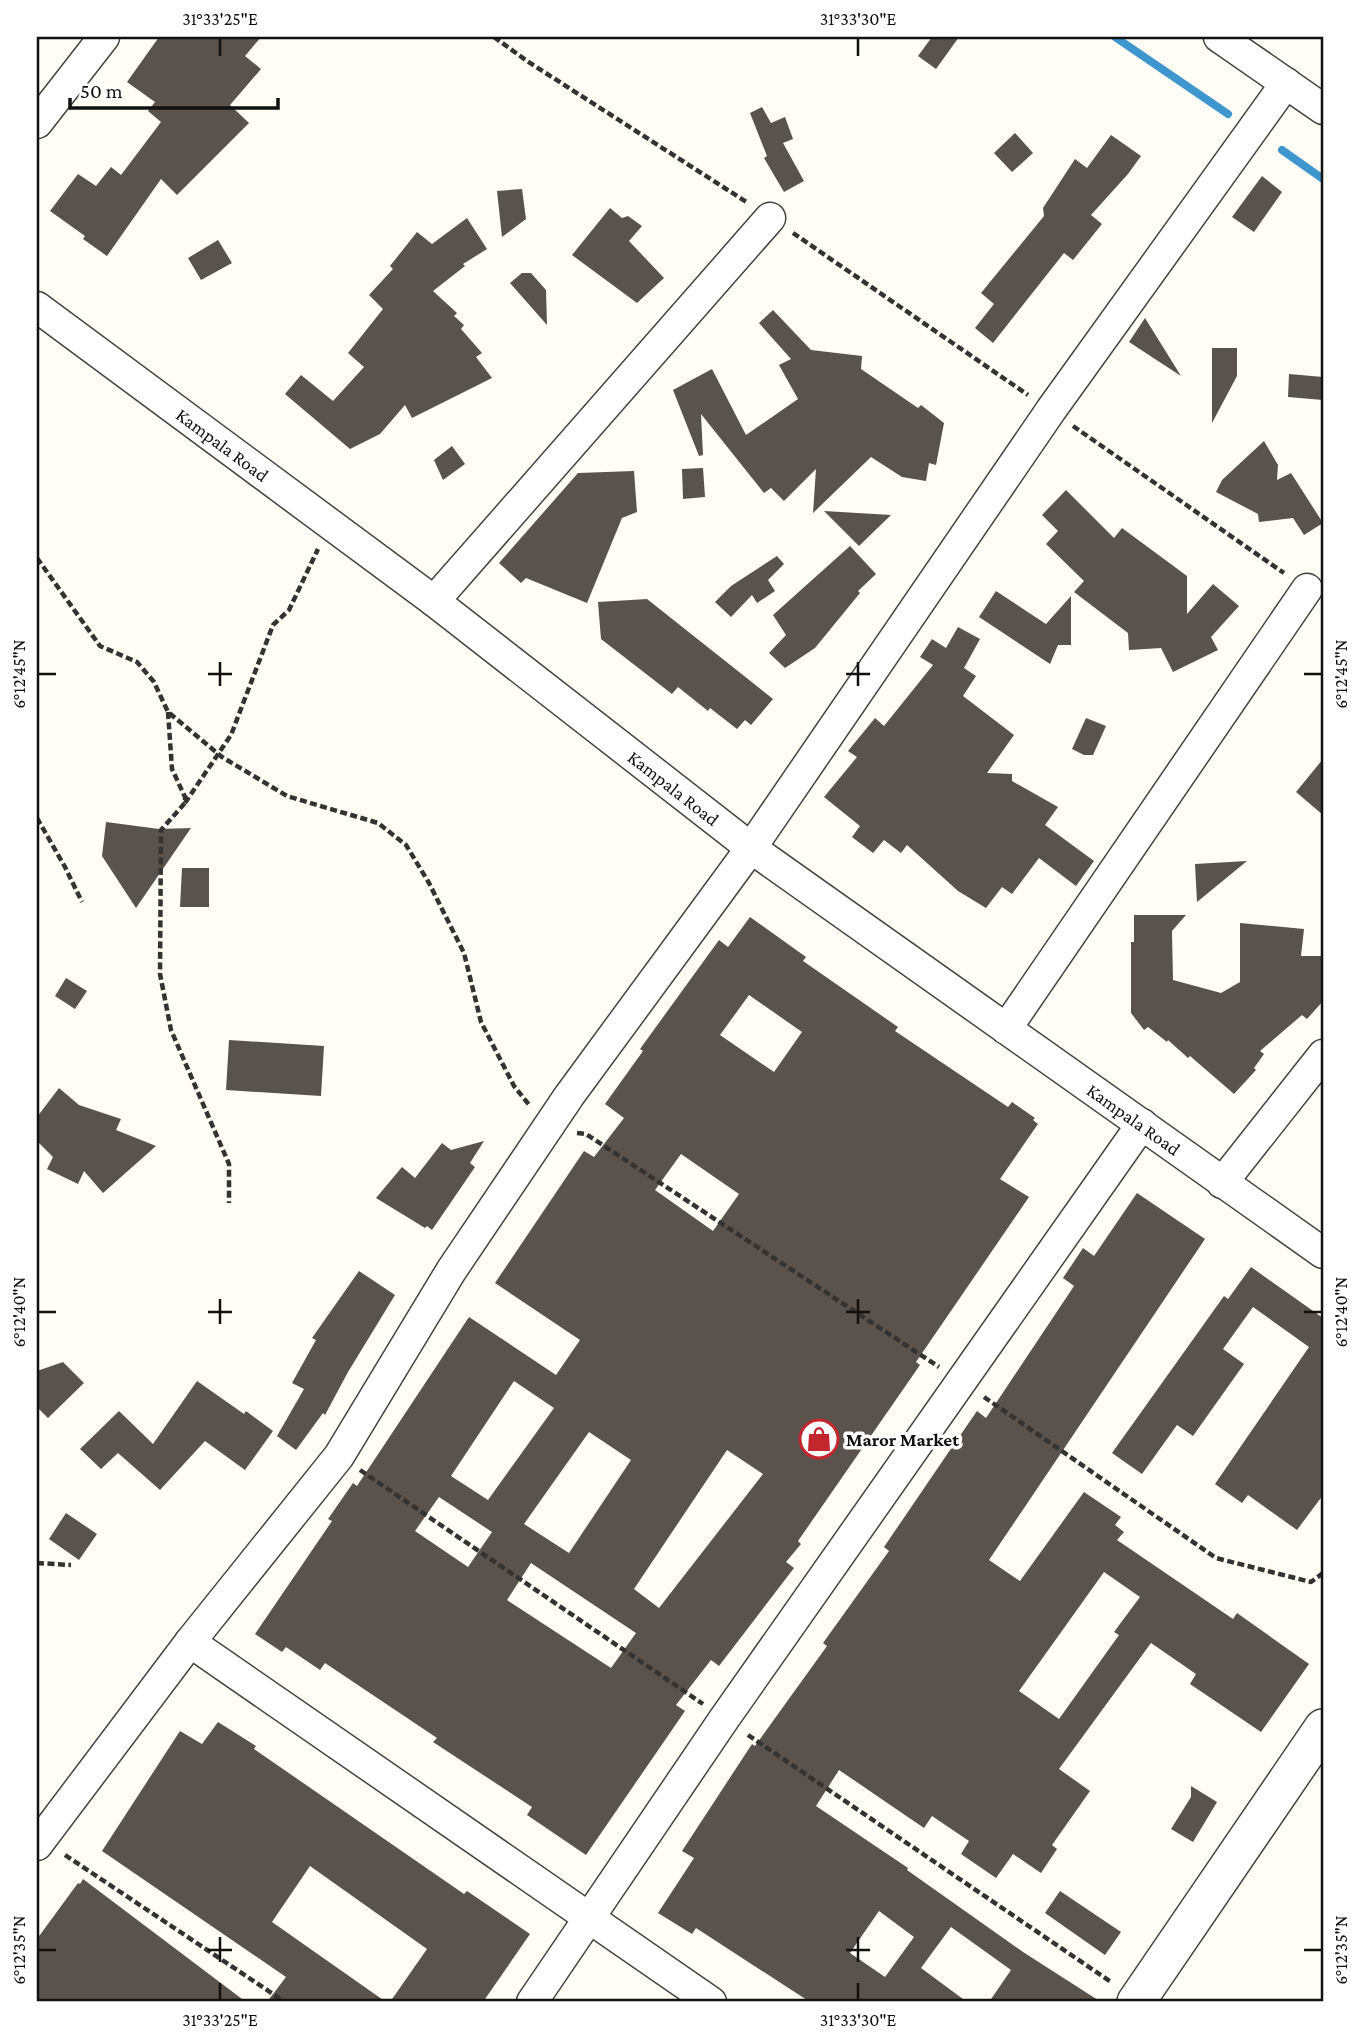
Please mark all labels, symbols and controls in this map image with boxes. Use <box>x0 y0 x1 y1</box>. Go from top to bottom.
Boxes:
text: 31°33'25"E <box>182 9 258 29</box>
text: 31°33'30"E <box>820 9 897 29</box>
scale bar <box>70 66 278 110</box>
text: 50 m <box>80 79 123 103</box>
street label: Kampala Road <box>172 404 273 486</box>
text: 6°12'45"N <box>9 639 29 709</box>
text: 6°12'45"N <box>1331 639 1351 709</box>
street label: Kampala Road <box>624 746 723 830</box>
street label: Kampala Road <box>1083 1079 1184 1160</box>
text: 6°12'40"N <box>9 1276 29 1347</box>
text: 6°12'40"N <box>1331 1276 1351 1347</box>
shop icon: Maror Market <box>798 1418 840 1460</box>
place label: Maror Market <box>846 1429 959 1450</box>
text: 6°12'35"N <box>9 1915 29 1985</box>
text: 6°12'35"N <box>1331 1915 1351 1985</box>
text: 31°33'25"E <box>182 2010 258 2030</box>
text: 31°33'30"E <box>820 2010 897 2030</box>

